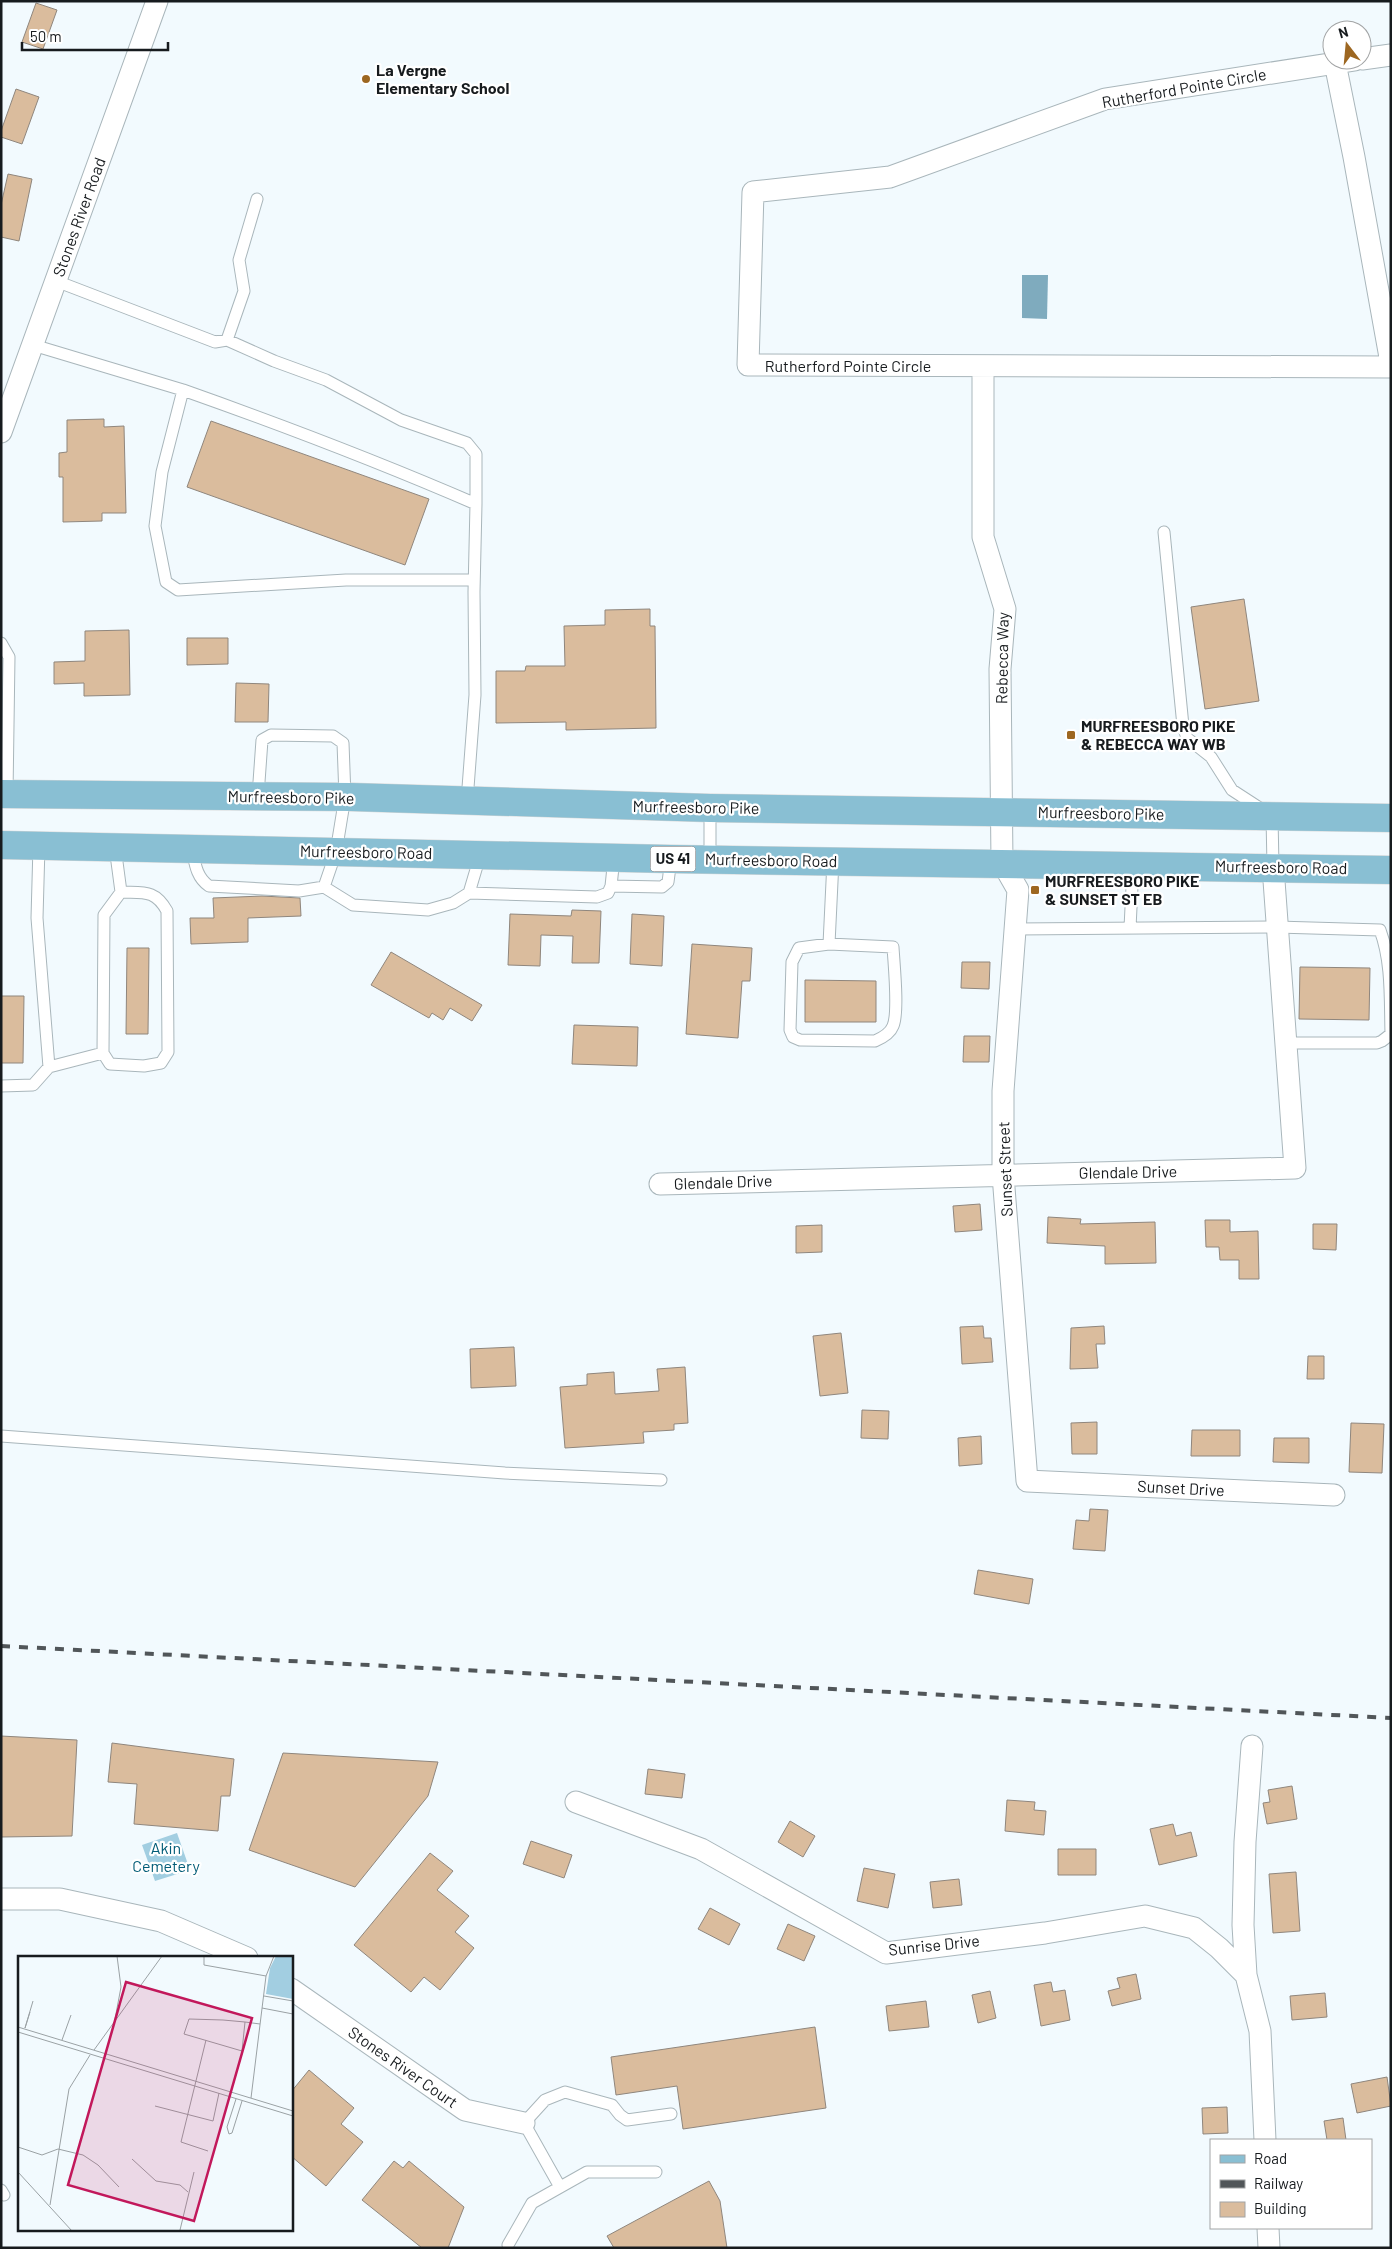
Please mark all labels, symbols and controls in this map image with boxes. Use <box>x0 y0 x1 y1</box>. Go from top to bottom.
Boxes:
scale bar <box>22 20 169 52</box>
north arrow <box>1322 20 1372 70</box>
text: N <box>1336 23 1350 41</box>
text: 50 m <box>30 27 62 45</box>
place label: La Vergne Elementary School <box>376 60 510 97</box>
street label: Rutherford Pointe Circle <box>1100 64 1268 111</box>
marker: La Vergne Elementary School <box>360 73 372 85</box>
street label: Stones River Road <box>48 155 109 279</box>
street label: Rutherford Pointe Circle <box>765 356 931 375</box>
street label: Rebecca Way <box>991 611 1012 704</box>
place label: MURFREESBORO PIKE & REBECCA WAY WB <box>1081 716 1235 753</box>
marker: MURFREESBORO PIKE & REBECCA WAY WB <box>1065 729 1077 741</box>
street label: Murfreesboro Pike <box>227 786 355 807</box>
street label: Murfreesboro Pike <box>632 796 760 817</box>
street label: Murfreesboro Pike <box>1037 802 1165 823</box>
street label: Murfreesboro Road <box>300 841 432 862</box>
road number: US 41 <box>650 846 696 872</box>
street label: Murfreesboro Road <box>705 849 837 870</box>
street label: Murfreesboro Road <box>1215 856 1347 877</box>
place label: MURFREESBORO PIKE & SUNSET ST EB <box>1045 871 1199 908</box>
marker: MURFREESBORO PIKE & SUNSET ST EB <box>1029 884 1041 896</box>
street label: Sunset Street <box>993 1121 1016 1217</box>
street label: Glendale Drive <box>1079 1161 1177 1182</box>
street label: Glendale Drive <box>673 1170 773 1193</box>
street label: Sunset Drive <box>1137 1476 1225 1499</box>
park label: Akin Cemetery <box>132 1838 200 1875</box>
street label: Sunrise Drive <box>887 1930 980 1959</box>
inset map <box>18 1956 292 2232</box>
street label: Stones River Court <box>345 2022 462 2111</box>
legend <box>1210 2139 1372 2229</box>
text: Road <box>1254 2149 1287 2167</box>
text: Railway <box>1254 2174 1303 2192</box>
text: Building <box>1254 2199 1307 2217</box>

